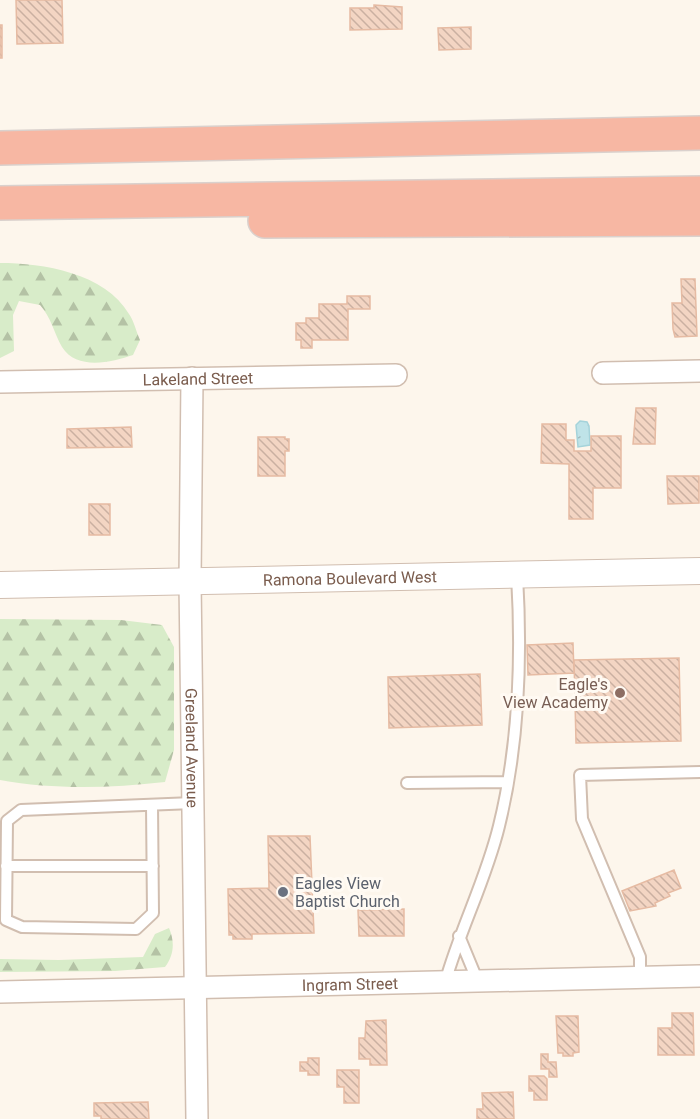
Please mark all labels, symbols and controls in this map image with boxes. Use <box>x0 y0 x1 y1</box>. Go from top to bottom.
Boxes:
street label: Lakeland Street <box>143 368 253 389</box>
street label: Ramona Boulevard West <box>263 567 437 589</box>
place label: Eagle's View Academy <box>503 675 608 712</box>
marker: Eagle's View Academy <box>613 686 627 700</box>
street label: Greeland Avenue <box>182 688 202 808</box>
place label: Eagles View Baptist Church <box>295 874 400 911</box>
marker: Eagles View Baptist Church <box>276 885 290 899</box>
street label: Ingram Street <box>302 973 398 995</box>

